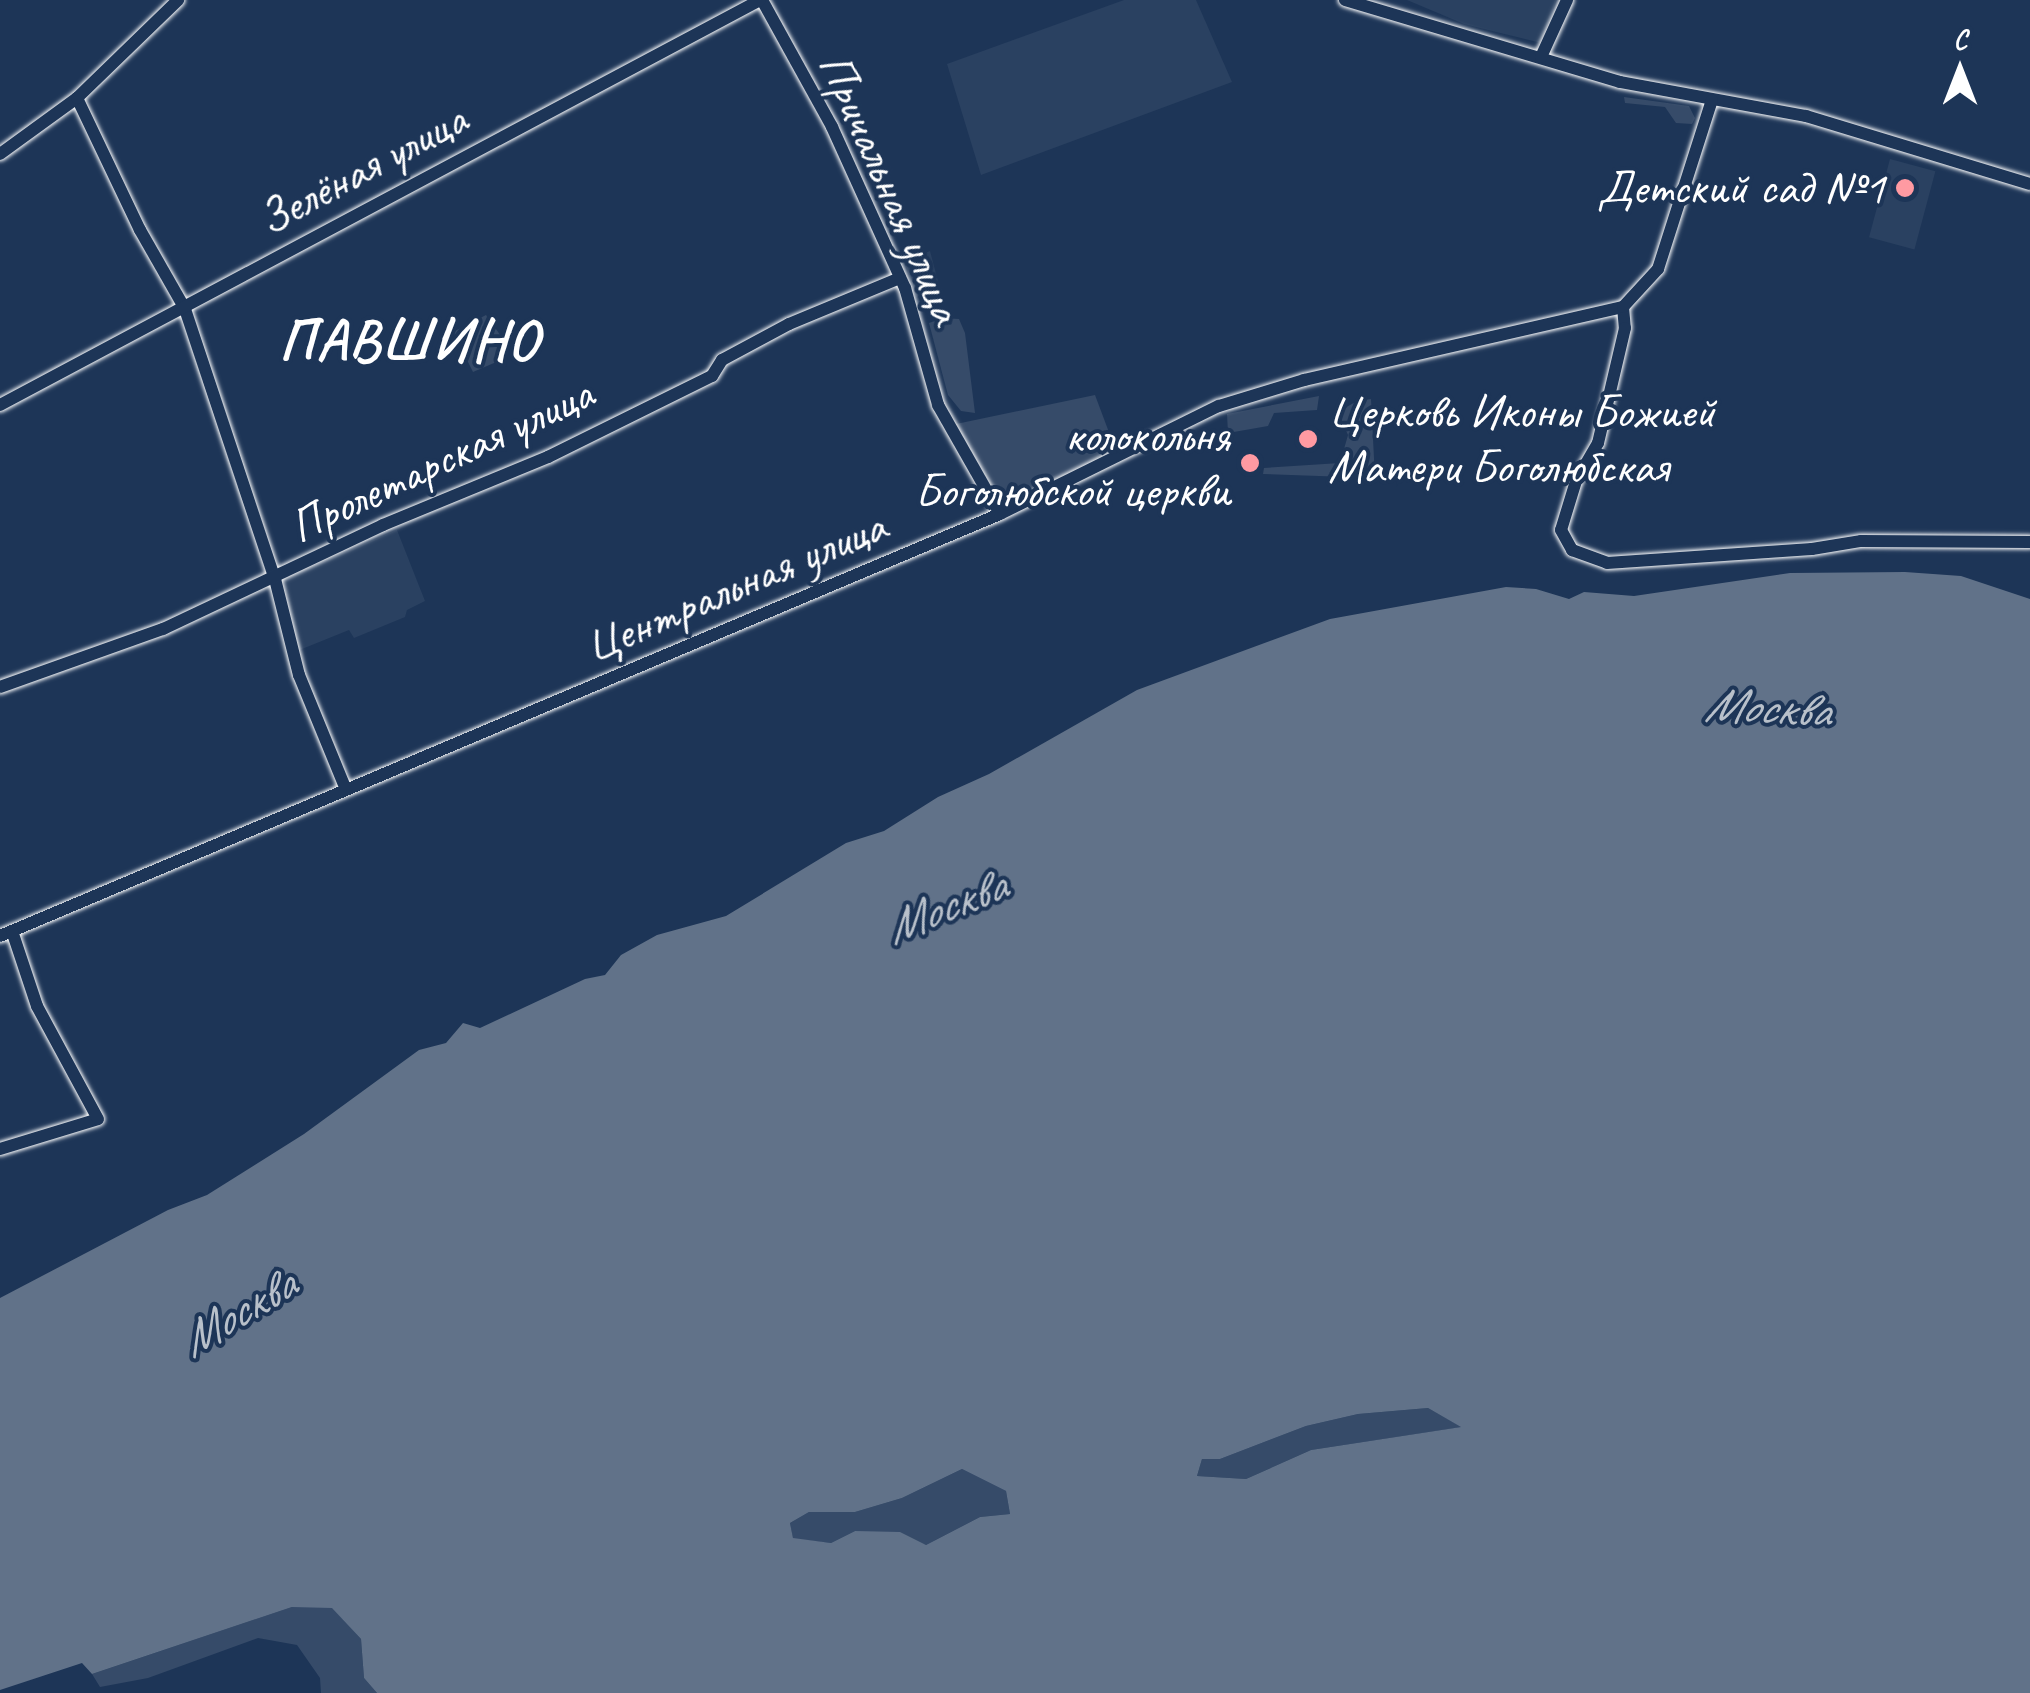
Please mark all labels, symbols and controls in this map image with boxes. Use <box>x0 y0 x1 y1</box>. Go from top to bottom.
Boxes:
north arrow <box>1910 20 2010 120</box>
text: С <box>1953 22 1967 57</box>
street label: Причальная улица <box>805 43 977 333</box>
street label: Зелёная улица <box>245 89 479 249</box>
place label: Детский сад №1 <box>1597 159 1885 217</box>
marker: Детский сад №1 <box>1894 177 1916 199</box>
district label: ПАВШИНО <box>274 305 544 375</box>
street label: Пролетарская улица <box>278 364 604 556</box>
place label: Церковь Иконы Божией Матери Боголюбская <box>1328 382 1714 495</box>
place label: колокольня Боголюбской церкви <box>915 406 1230 519</box>
marker: Церковь Иконы Божией Матери Боголюбская <box>1297 428 1319 450</box>
marker: колокольня Боголюбской церкви <box>1239 452 1261 474</box>
street label: Центральная улица <box>575 496 895 676</box>
water label: Москва <box>1703 674 1831 740</box>
water label: Москва <box>876 855 1014 957</box>
water label: Москва <box>168 1254 306 1370</box>

